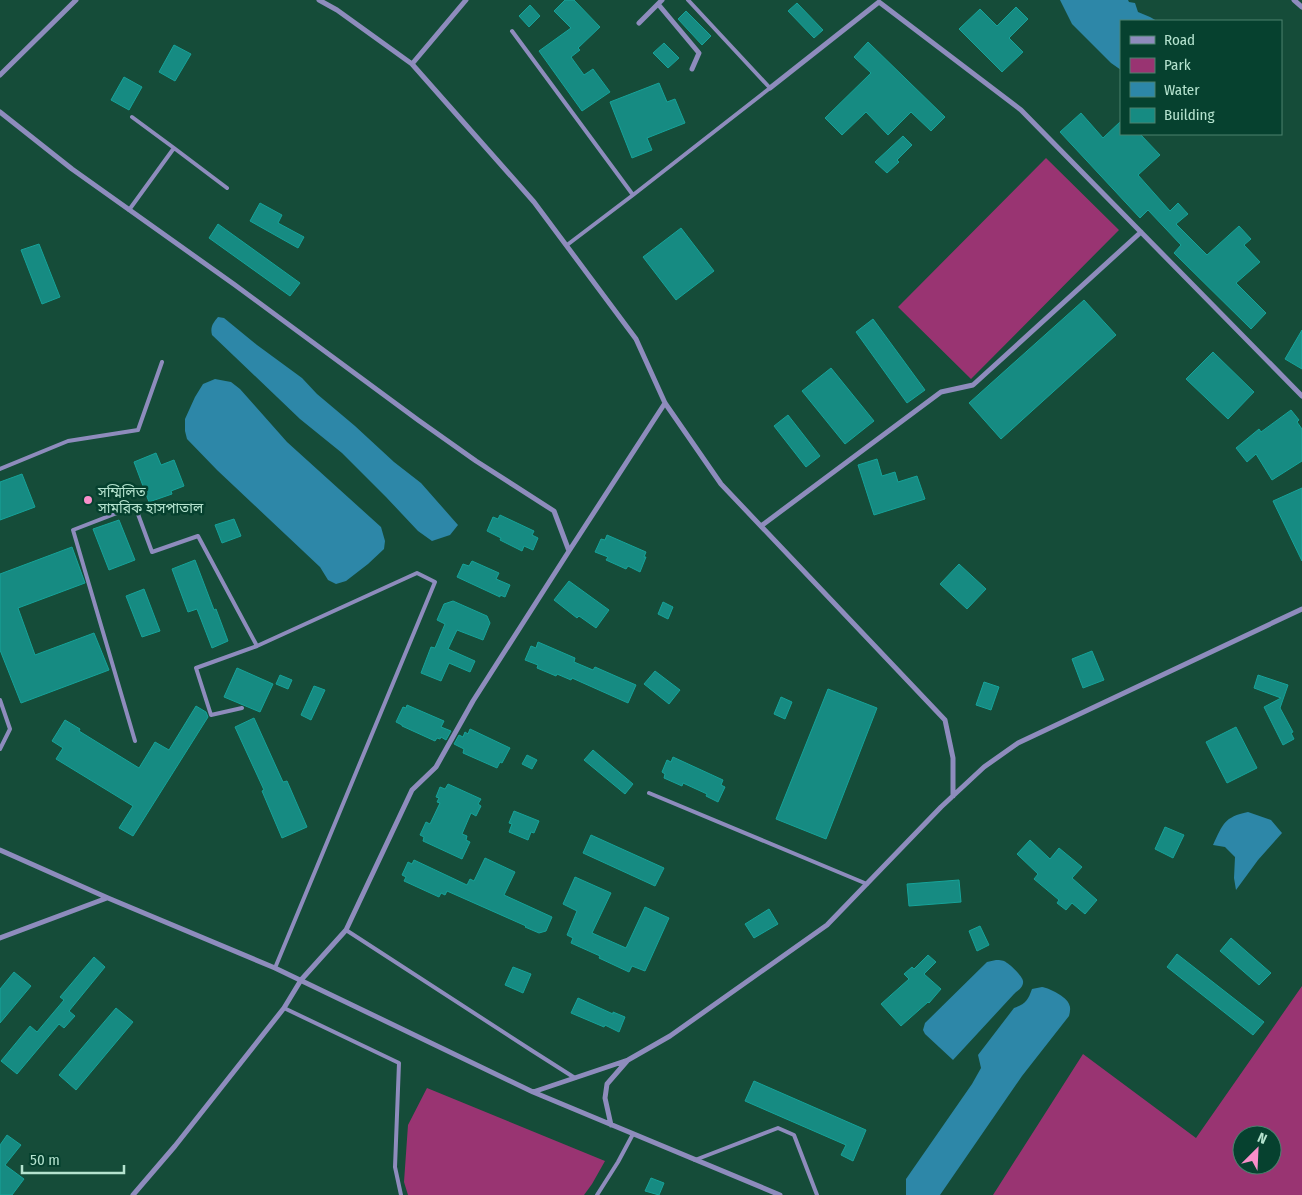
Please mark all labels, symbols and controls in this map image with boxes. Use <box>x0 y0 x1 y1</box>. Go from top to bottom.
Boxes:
legend <box>1120 20 1282 135</box>
text: Road <box>1164 31 1195 49</box>
text: Park <box>1164 56 1191 74</box>
text: Water <box>1164 81 1200 99</box>
text: Building <box>1164 106 1215 124</box>
place label: সম্মিলিত সামরিক হাসপাতাল <box>97 484 204 517</box>
marker: সম্মিলিত সামরিক হাসপাতাল <box>82 494 94 506</box>
north arrow <box>1232 1125 1282 1175</box>
text: N <box>1255 1129 1269 1148</box>
scale bar <box>22 1142 125 1174</box>
text: 50 m <box>30 1151 60 1169</box>

